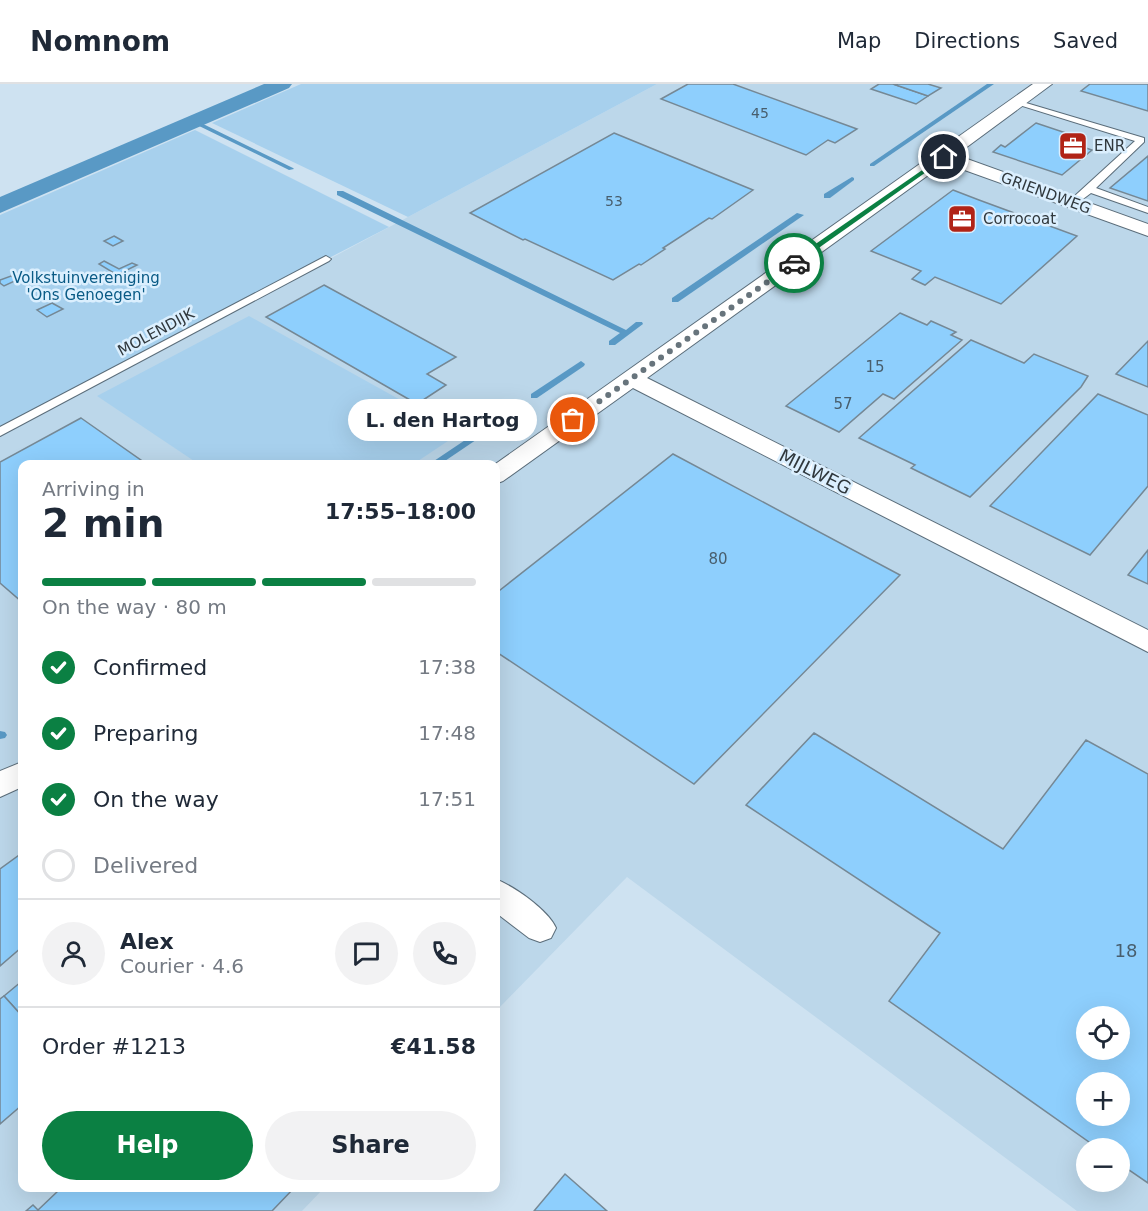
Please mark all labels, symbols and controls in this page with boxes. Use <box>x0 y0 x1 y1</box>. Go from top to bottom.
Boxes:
text: Nomnom <box>30 25 170 58</box>
text: Map <box>837 29 881 53</box>
text: Directions <box>914 29 1020 53</box>
text: Saved <box>1053 29 1118 53</box>
house number: 45 <box>751 105 769 121</box>
office icon: ENR <box>1057 130 1089 162</box>
pin <box>918 131 969 182</box>
place label: ENR <box>1094 137 1125 155</box>
icon: home <box>927 140 960 173</box>
street label: GRIENDWEG <box>998 168 1094 218</box>
house number: 53 <box>605 193 623 209</box>
office icon: Corrocoat <box>946 203 978 235</box>
place label: Corrocoat <box>983 210 1056 228</box>
courier <box>764 233 824 293</box>
icon: car <box>778 247 811 280</box>
park label: Volkstuinvereniging 'Ons Genoegen' <box>12 269 160 304</box>
street label: MOLENDIJK <box>115 304 198 360</box>
house number: 15 <box>865 358 885 376</box>
pin <box>547 394 598 445</box>
house number: 57 <box>833 395 853 413</box>
callout: L. den Hartog <box>348 399 537 441</box>
icon: bag <box>556 403 589 436</box>
text: L. den Hartog <box>365 408 520 432</box>
street label: MIJLWEG <box>776 445 855 499</box>
text: Arriving in <box>42 477 145 501</box>
text: 17:55–18:00 <box>325 499 476 524</box>
text: 2 min <box>42 501 164 546</box>
house number: 80 <box>708 550 728 568</box>
text: On the way · 80 m <box>42 595 227 619</box>
icon: check <box>42 651 75 684</box>
text: Confirmed <box>93 655 207 680</box>
text: 17:38 <box>418 655 476 679</box>
icon: check <box>42 717 75 750</box>
text: Preparing <box>93 721 199 746</box>
text: 17:48 <box>418 721 476 745</box>
icon: check <box>42 783 75 816</box>
text: On the way <box>93 787 219 812</box>
text: 17:51 <box>418 787 476 811</box>
text: Delivered <box>93 853 198 878</box>
button: person <box>42 922 105 985</box>
button: chat <box>335 922 398 985</box>
button: phone <box>413 922 476 985</box>
text: Alex <box>120 929 174 954</box>
house number: 18 <box>1115 940 1137 961</box>
text: Courier · 4.6 <box>120 954 244 978</box>
map controls <box>1076 1006 1130 1192</box>
button: locate <box>1076 1006 1130 1060</box>
text: Order #1213 <box>42 1034 186 1059</box>
text: €41.58 <box>391 1034 476 1059</box>
button: + <box>1076 1072 1130 1126</box>
button: Help <box>42 1111 253 1180</box>
button: Share <box>265 1111 476 1180</box>
button: − <box>1076 1138 1130 1192</box>

